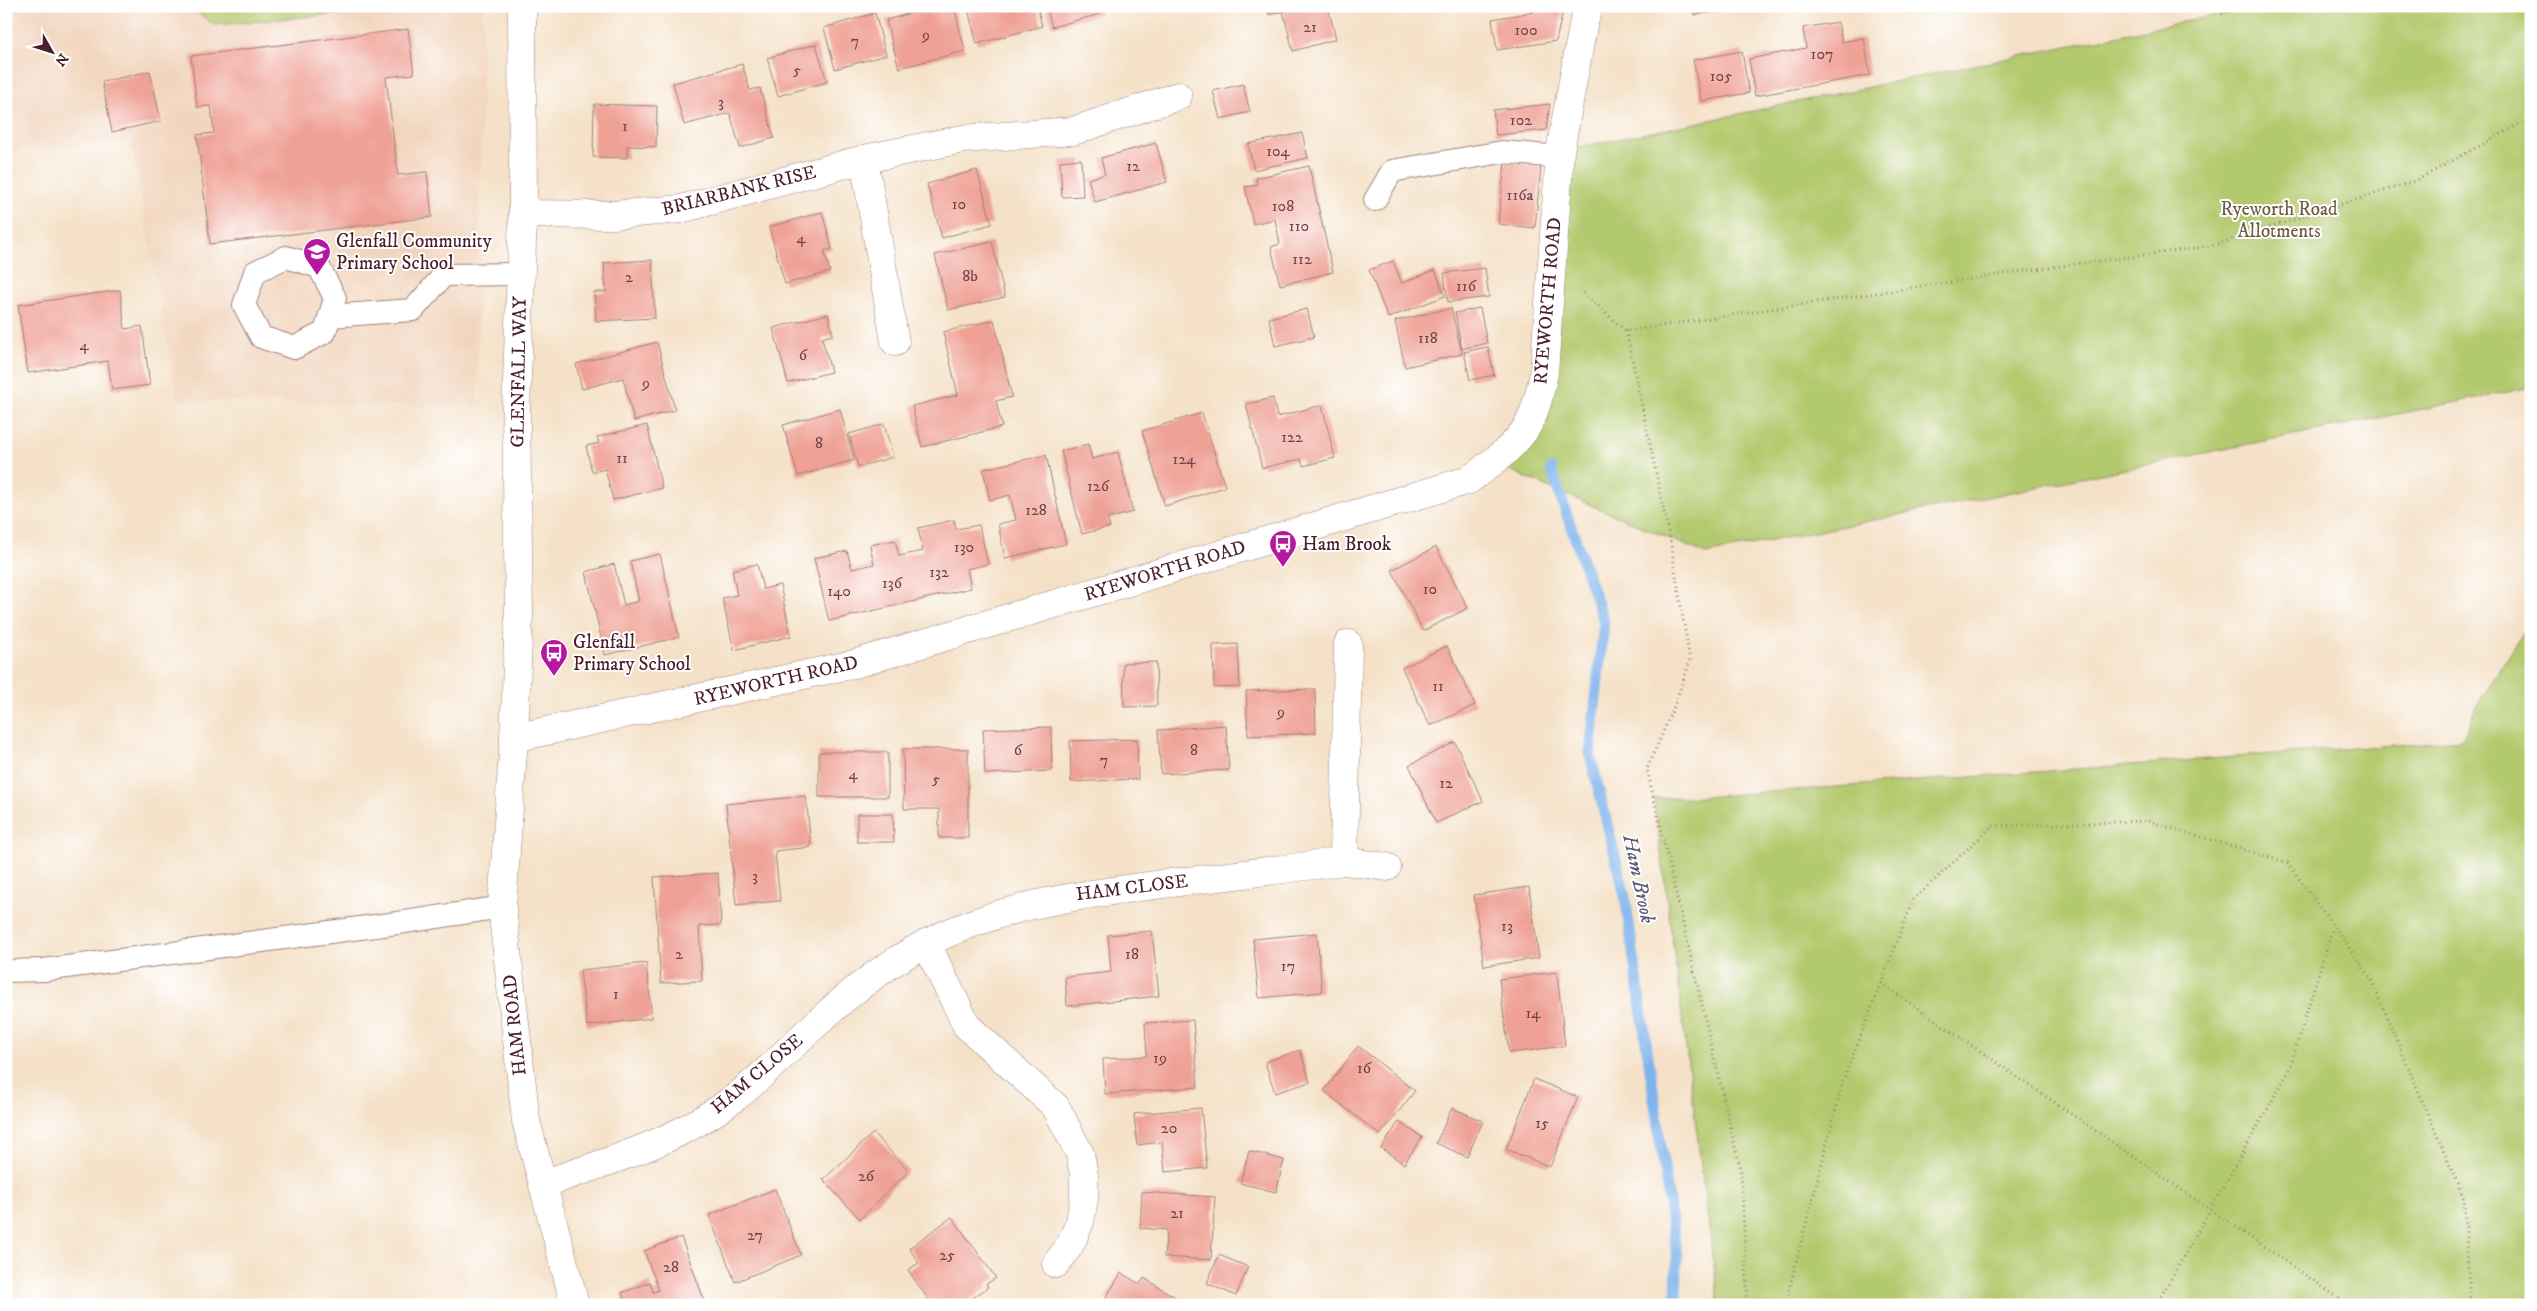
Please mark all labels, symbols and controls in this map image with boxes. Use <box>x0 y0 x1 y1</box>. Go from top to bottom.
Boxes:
house number: 21 <box>1303 17 1317 37</box>
house number: 100 <box>1514 20 1538 40</box>
house number: 9 <box>921 25 930 45</box>
north arrow <box>28 28 78 78</box>
house number: 7 <box>851 31 859 51</box>
house number: 107 <box>1811 44 1833 64</box>
text: N <box>50 49 72 70</box>
house number: 5 <box>793 60 801 80</box>
house number: 105 <box>1710 66 1732 86</box>
house number: 3 <box>718 92 724 112</box>
house number: 102 <box>1510 110 1532 130</box>
house number: 1 <box>622 116 628 136</box>
house number: 104 <box>1266 141 1291 161</box>
house number: 12 <box>1126 156 1140 176</box>
street label: BRIARBANK RISE <box>659 161 819 221</box>
house number: 116a <box>1507 185 1534 205</box>
house number: 10 <box>952 194 966 214</box>
house number: 108 <box>1272 196 1294 216</box>
park label: Ryeworth Road Allotments <box>2220 198 2338 243</box>
house number: 110 <box>1289 216 1309 236</box>
street label: RYEWORTH ROAD <box>1529 216 1567 386</box>
house number: 4 <box>796 228 806 248</box>
place label: Glenfall Community Primary School <box>336 230 493 275</box>
school or university icon: Glenfall Community Primary School <box>302 237 332 276</box>
house number: 112 <box>1292 249 1312 269</box>
house number: 8b <box>962 266 978 286</box>
house number: 2 <box>625 267 633 287</box>
house number: 116 <box>1456 276 1477 296</box>
street label: GLENFALL WAY <box>506 295 532 448</box>
house number: 118 <box>1418 328 1438 348</box>
house number: 4 <box>79 335 89 355</box>
house number: 6 <box>799 345 808 365</box>
house number: 9 <box>641 373 650 393</box>
house number: 122 <box>1281 427 1303 447</box>
house number: 8 <box>815 433 823 453</box>
house number: 11 <box>616 448 628 468</box>
house number: 124 <box>1173 449 1196 469</box>
house number: 126 <box>1087 476 1110 496</box>
house number: 128 <box>1025 500 1047 520</box>
bus stop icon: Ham Brook <box>1268 529 1298 568</box>
place label: Ham Brook <box>1302 533 1392 556</box>
street label: RYEWORTH ROAD <box>1081 535 1249 607</box>
house number: 130 <box>954 537 974 557</box>
house number: 132 <box>929 562 949 582</box>
house number: 136 <box>882 573 903 593</box>
house number: 10 <box>1423 579 1437 599</box>
house number: 140 <box>827 581 851 601</box>
place label: Glenfall Primary School <box>573 631 691 676</box>
bus stop icon: Glenfall Primary School <box>539 638 569 677</box>
street label: RYEWORTH ROAD <box>692 651 860 711</box>
house number: 11 <box>1432 676 1444 696</box>
house number: 9 <box>1276 702 1285 722</box>
house number: 6 <box>1014 740 1023 760</box>
house number: 8 <box>1190 740 1198 760</box>
house number: 7 <box>1100 750 1108 770</box>
house number: 4 <box>848 764 858 784</box>
house number: 5 <box>932 769 940 789</box>
house number: 12 <box>1439 773 1453 793</box>
water label: Ham Brook <box>1616 832 1660 926</box>
house number: 3 <box>752 866 758 886</box>
street label: HAM CLOSE <box>1075 870 1189 906</box>
house number: 13 <box>1501 916 1513 936</box>
house number: 2 <box>675 944 683 964</box>
house number: 18 <box>1125 944 1139 964</box>
house number: 17 <box>1281 956 1295 976</box>
street label: HAM ROAD <box>498 973 532 1077</box>
house number: 1 <box>613 984 619 1004</box>
house number: 14 <box>1525 1003 1541 1023</box>
street label: HAM CLOSE <box>706 1029 808 1119</box>
house number: 19 <box>1153 1048 1167 1068</box>
house number: 16 <box>1357 1058 1372 1078</box>
house number: 15 <box>1535 1113 1549 1133</box>
house number: 20 <box>1161 1118 1177 1138</box>
house number: 26 <box>858 1166 875 1186</box>
house number: 21 <box>1170 1203 1184 1223</box>
house number: 27 <box>747 1225 763 1245</box>
house number: 25 <box>939 1245 955 1265</box>
house number: 28 <box>663 1257 679 1277</box>

